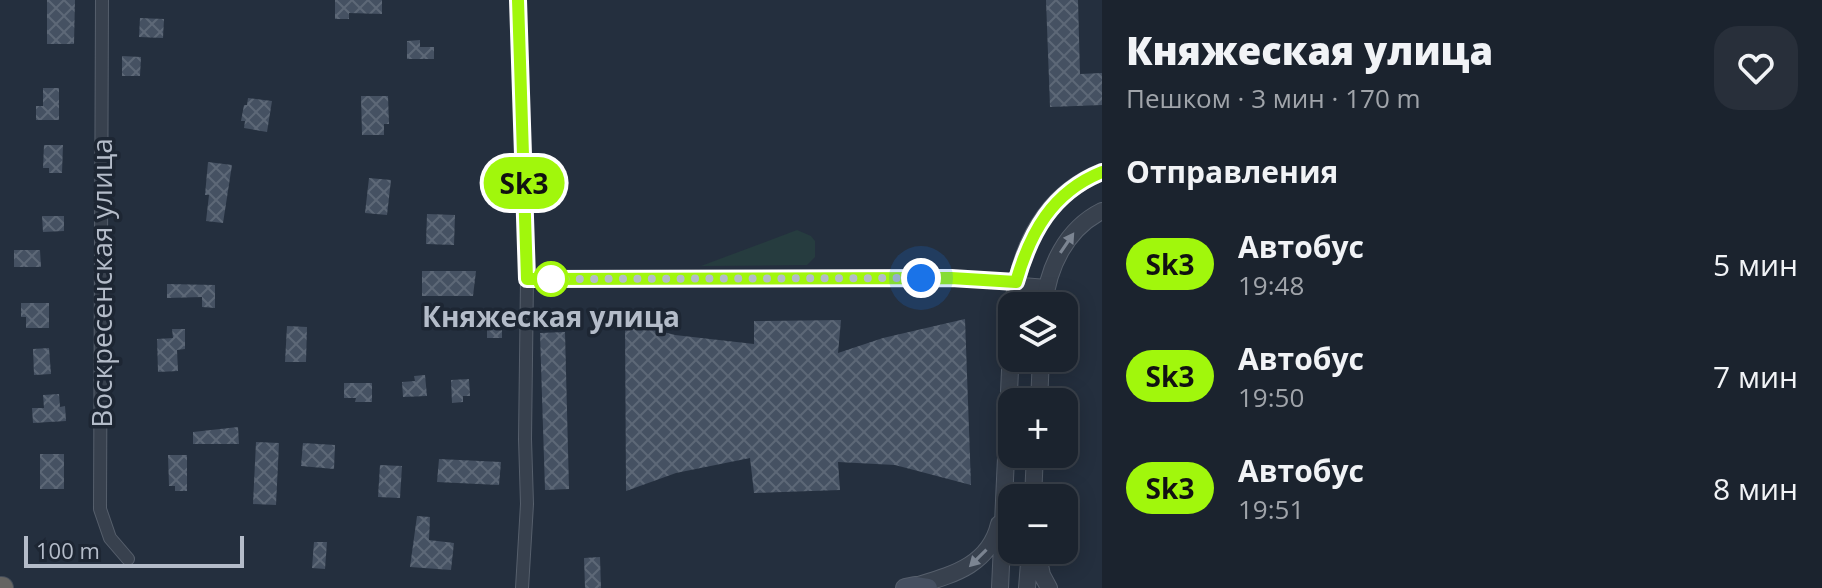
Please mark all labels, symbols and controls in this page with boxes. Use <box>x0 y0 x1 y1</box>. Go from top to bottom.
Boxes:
text: Княжеская улица <box>1126 24 1493 76</box>
button: heart <box>1714 26 1798 110</box>
text: Пешком · 3 мин · 170 m <box>1126 80 1421 116</box>
street label: Воскресенская улица <box>82 138 120 428</box>
text: Отправления <box>1126 151 1338 192</box>
line badge: Sk3 <box>478 157 570 209</box>
text: Sk3 <box>500 164 548 202</box>
text: Автобус <box>1238 226 1364 267</box>
one-way arrow <box>1059 232 1074 253</box>
text: 5 мин <box>1713 244 1798 285</box>
text: Sk3 <box>1146 245 1194 283</box>
your location <box>901 258 941 298</box>
marker: Княжеская улица <box>534 262 568 296</box>
text: 19:48 <box>1238 267 1304 303</box>
map controls <box>998 292 1078 564</box>
button: layers <box>998 292 1078 372</box>
place label: Княжеская улица <box>422 297 680 335</box>
text: Автобус <box>1238 338 1364 379</box>
text: 7 мин <box>1713 356 1798 397</box>
text: Sk3 <box>1146 357 1194 395</box>
text: 19:50 <box>1238 379 1304 415</box>
button: + <box>998 388 1078 468</box>
text: Автобус <box>1238 450 1364 491</box>
text: 8 мин <box>1713 468 1798 509</box>
text: Sk3 <box>1146 469 1194 507</box>
button: − <box>998 484 1078 564</box>
text: 19:51 <box>1238 491 1304 527</box>
scale bar <box>24 532 244 568</box>
text: 100 m <box>36 535 100 565</box>
one-way arrow <box>969 548 988 566</box>

